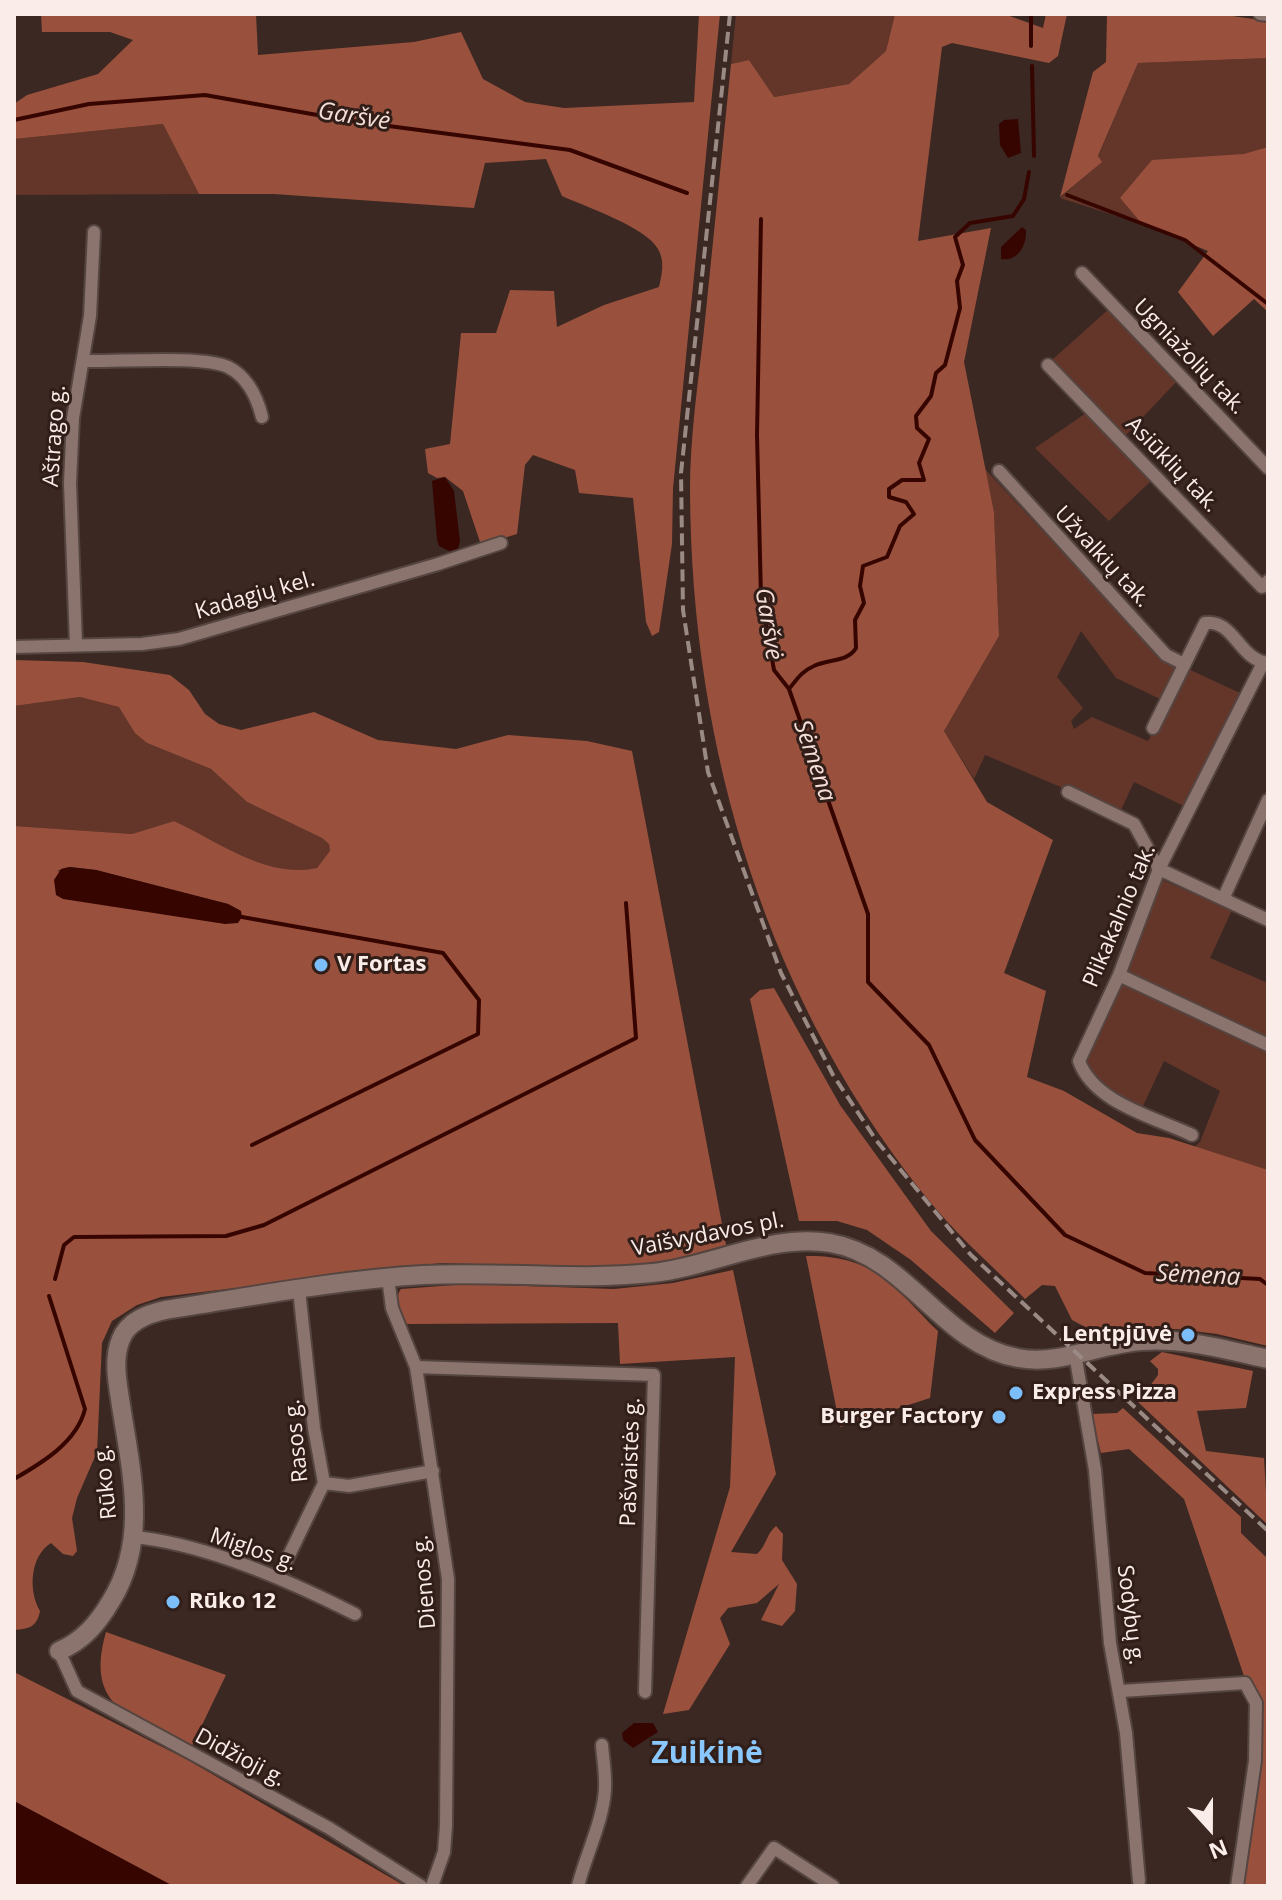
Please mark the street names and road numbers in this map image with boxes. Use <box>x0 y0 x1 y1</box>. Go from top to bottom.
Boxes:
street label: Ugniažolių tak. <box>1127 294 1251 420</box>
street label: Aštrago g. <box>38 384 72 488</box>
street label: Asiūklių tak. <box>1120 412 1224 518</box>
street label: Užvalkių tak. <box>1048 501 1156 613</box>
street label: Kadagių kel. <box>192 566 318 626</box>
street label: Plikakalnio tak. <box>1078 840 1162 992</box>
street label: Vaišvydavos pl. <box>630 1207 786 1263</box>
street label: Pašvaistės g. <box>616 1397 646 1527</box>
street label: Rasos g. <box>280 1398 314 1484</box>
street label: Rūko g. <box>89 1443 123 1521</box>
street label: Miglos g. <box>206 1523 300 1577</box>
street label: Dienos g. <box>408 1534 442 1630</box>
street label: Sodybų g. <box>1111 1564 1149 1666</box>
street label: Didžioji g. <box>190 1723 290 1793</box>

